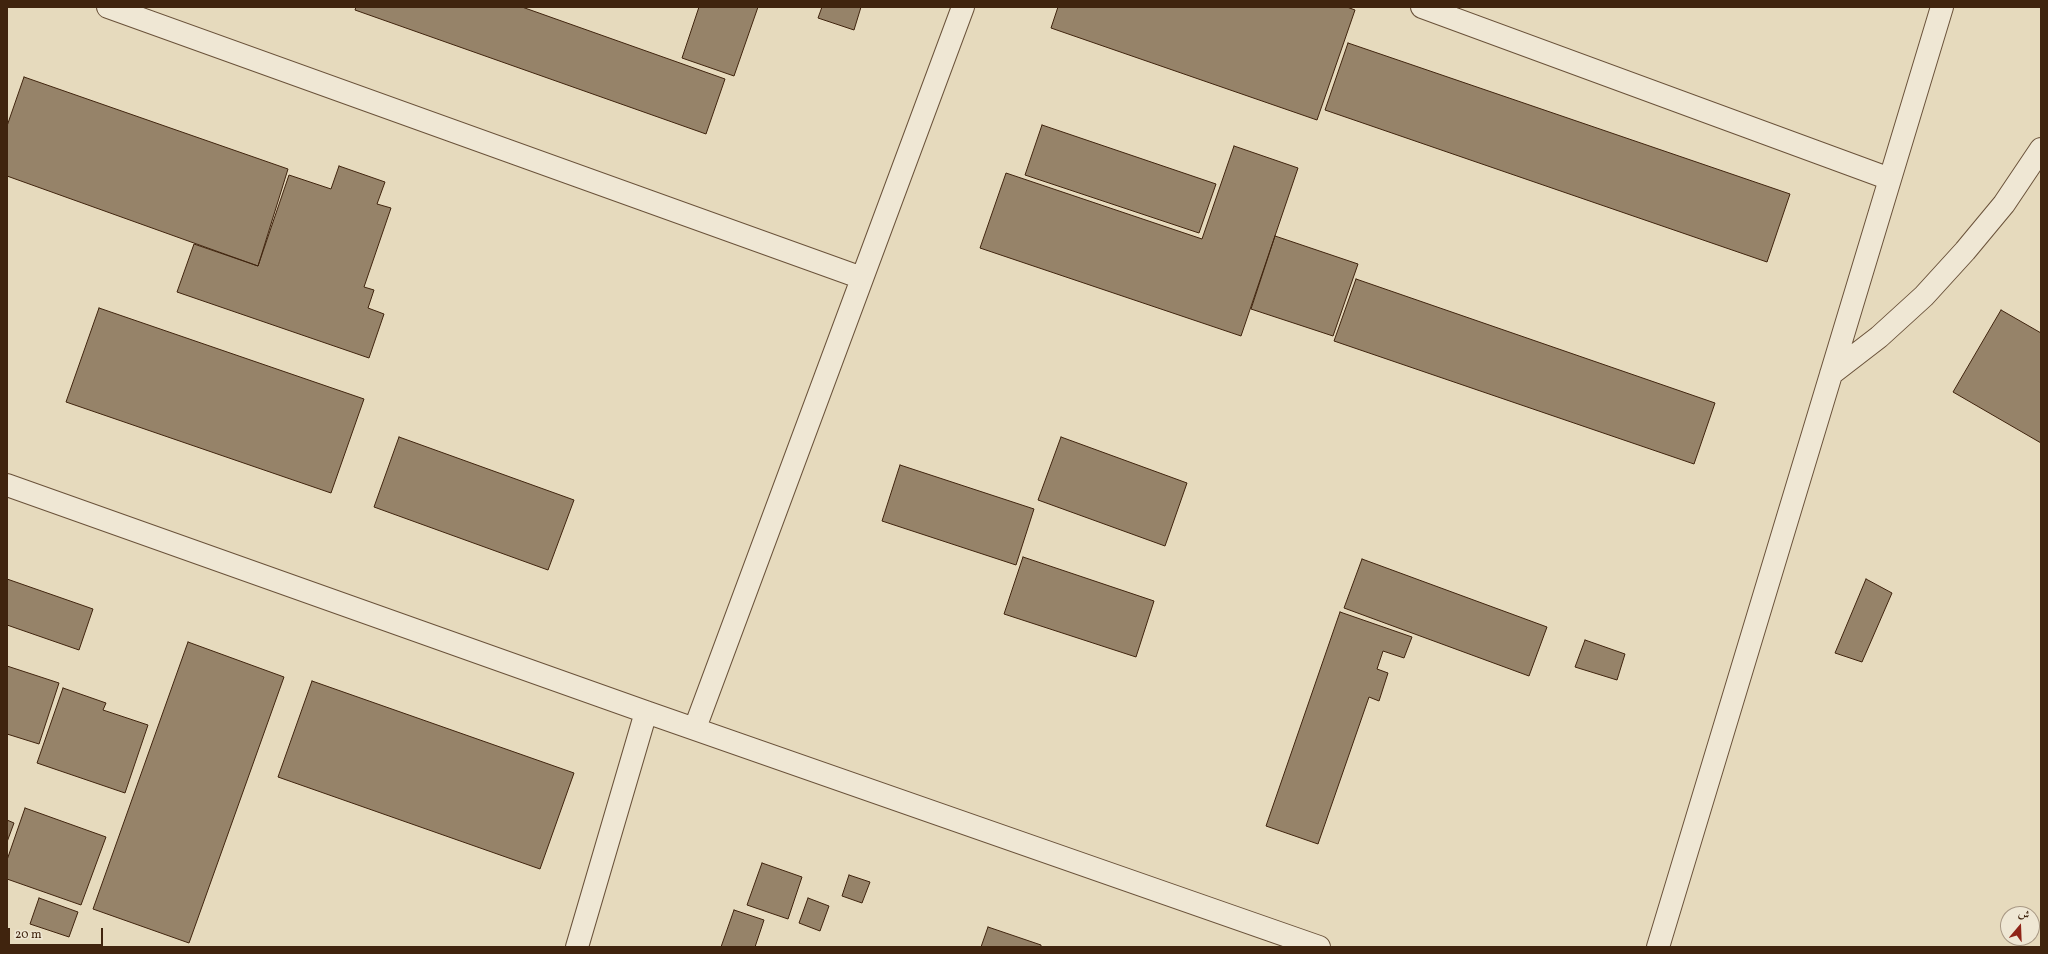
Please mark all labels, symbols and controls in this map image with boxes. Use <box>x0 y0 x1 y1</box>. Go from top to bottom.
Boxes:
north arrow <box>2000 906 2040 946</box>
text: ش <box>2016 906 2031 924</box>
scale bar <box>10 920 105 946</box>
text: 20 m <box>15 927 42 943</box>

